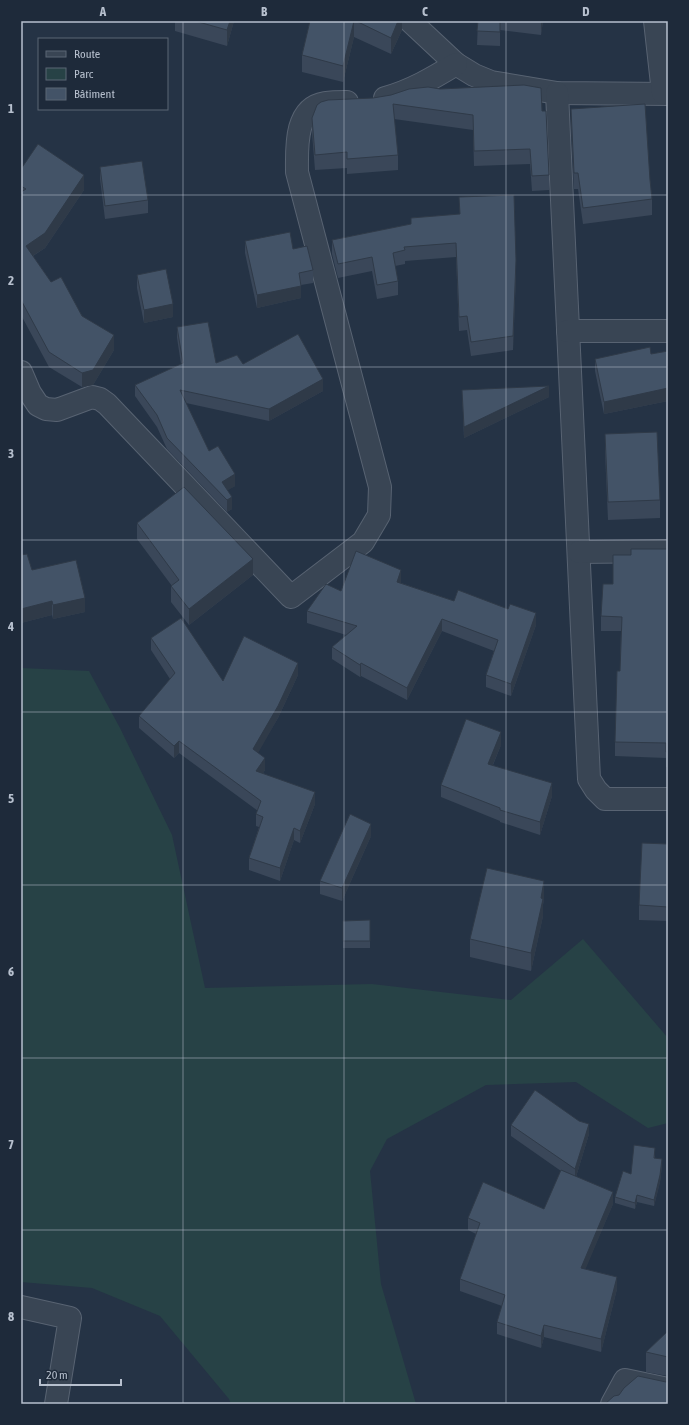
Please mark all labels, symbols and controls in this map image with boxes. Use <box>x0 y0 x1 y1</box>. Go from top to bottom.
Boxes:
text: A <box>99 4 107 19</box>
text: B <box>261 4 268 19</box>
text: C <box>422 4 428 19</box>
text: D <box>582 4 590 19</box>
legend <box>38 38 168 110</box>
text: Route <box>74 47 100 61</box>
text: Parc <box>74 67 94 81</box>
text: Bâtiment <box>74 87 115 101</box>
text: 1 <box>8 101 14 116</box>
text: 2 <box>8 273 14 288</box>
text: 3 <box>8 446 14 461</box>
text: 4 <box>7 619 14 634</box>
text: 5 <box>8 791 14 806</box>
text: 6 <box>8 964 14 979</box>
text: 7 <box>8 1137 14 1152</box>
text: 8 <box>8 1309 14 1324</box>
scale bar <box>40 1361 121 1387</box>
text: 20 m <box>46 1368 68 1382</box>

